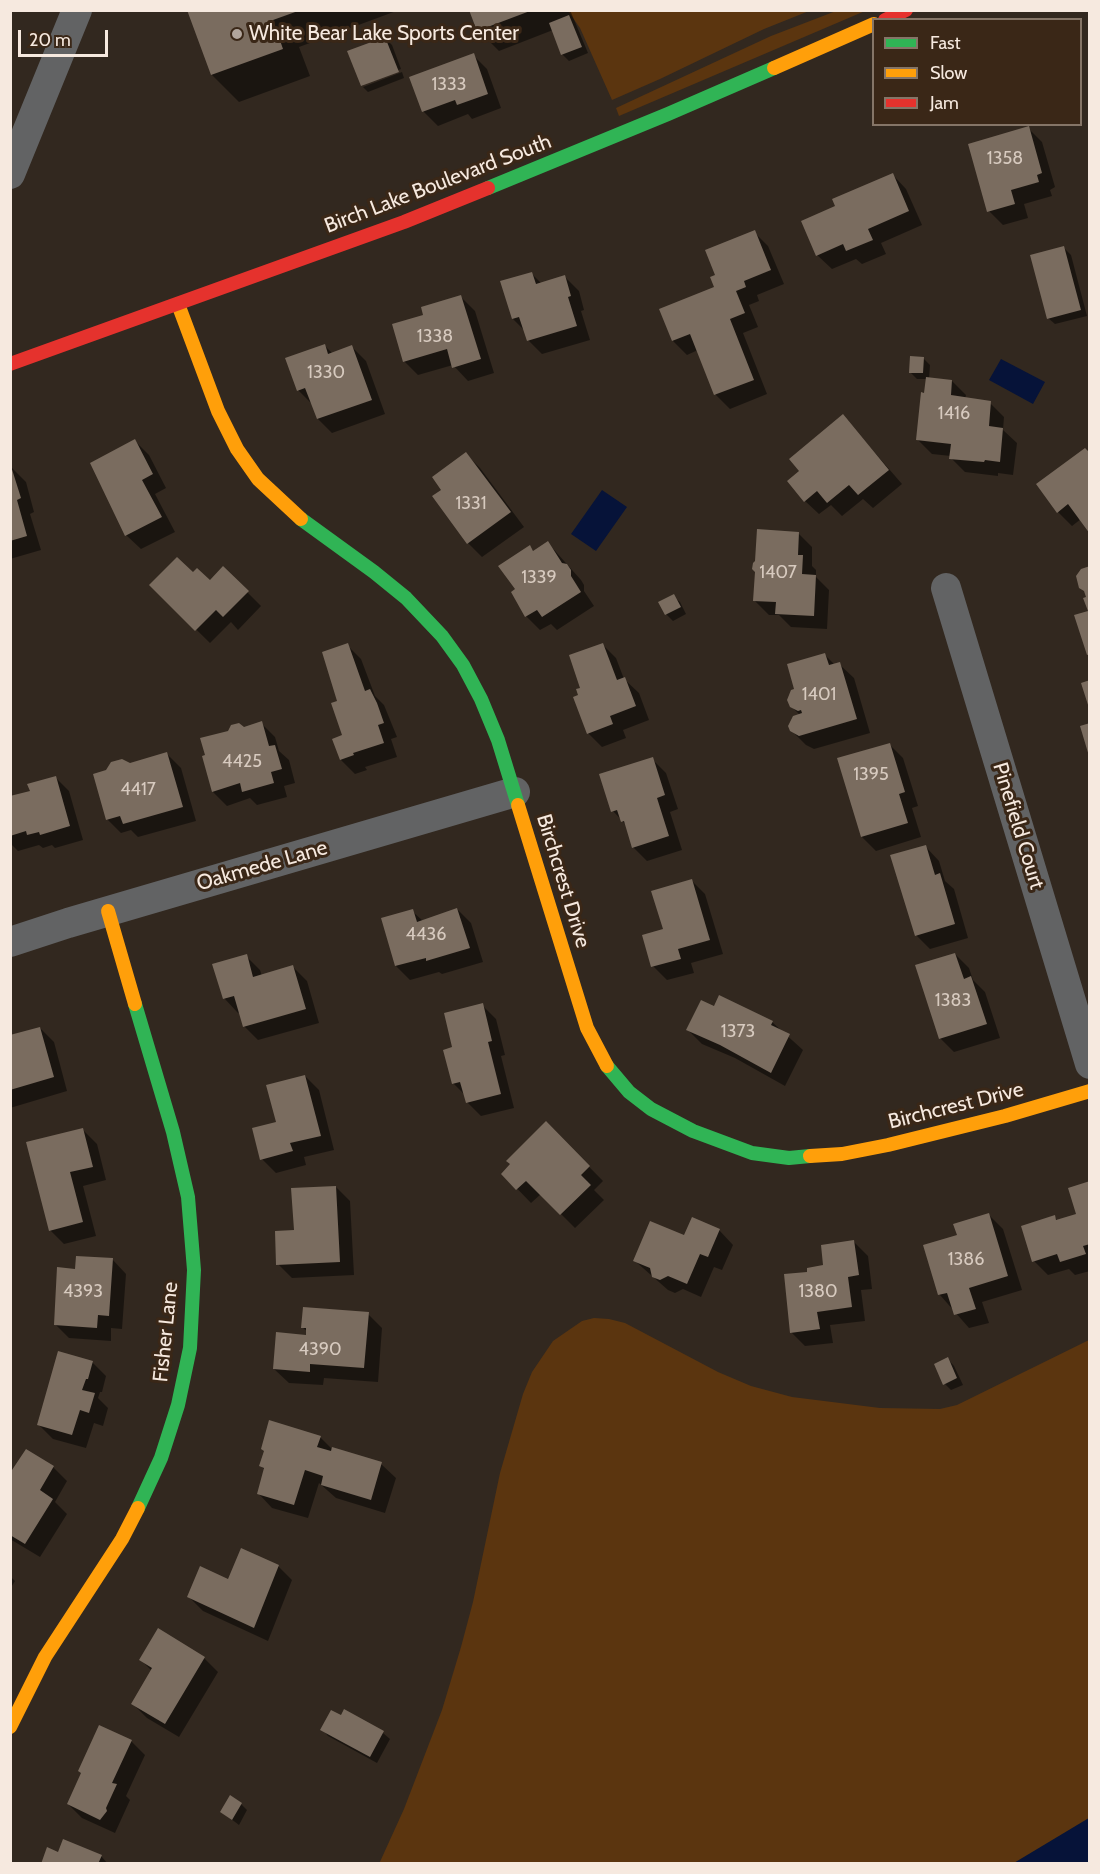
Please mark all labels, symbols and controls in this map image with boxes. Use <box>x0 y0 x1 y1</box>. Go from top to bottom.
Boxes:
scale bar <box>21 18 111 56</box>
legend <box>872 18 1082 126</box>
place label: White Bear Lake Sports Center <box>249 21 519 47</box>
marker: White Bear Lake Sports Center <box>230 27 244 41</box>
text: 20 m <box>29 29 71 51</box>
text: Fast <box>930 32 961 54</box>
text: Slow <box>930 62 967 84</box>
house number: 1333 <box>431 74 467 96</box>
text: Jam <box>930 92 959 114</box>
street label: Birch Lake Boulevard South <box>321 129 555 239</box>
house number: 1358 <box>987 148 1023 170</box>
house number: 1338 <box>417 326 453 348</box>
house number: 1330 <box>307 362 345 384</box>
house number: 1416 <box>938 403 970 425</box>
house number: 1331 <box>455 493 487 515</box>
house number: 1407 <box>759 562 797 584</box>
house number: 1339 <box>521 567 557 589</box>
house number: 1401 <box>802 684 836 706</box>
house number: 4425 <box>222 751 262 773</box>
street label: Pinefield Court <box>987 760 1049 892</box>
house number: 1395 <box>853 764 889 786</box>
house number: 4417 <box>120 779 156 801</box>
street label: Birchcrest Drive <box>531 811 595 951</box>
street label: Oakmede Lane <box>194 835 330 897</box>
house number: 4436 <box>406 924 446 946</box>
house number: 1383 <box>935 990 971 1012</box>
house number: 1373 <box>721 1021 755 1043</box>
street label: Birchcrest Drive <box>886 1077 1026 1135</box>
house number: 1386 <box>948 1249 984 1271</box>
house number: 4393 <box>63 1281 103 1303</box>
street label: Fisher Lane <box>148 1281 184 1383</box>
house number: 1380 <box>798 1281 838 1303</box>
house number: 4390 <box>299 1339 341 1361</box>

